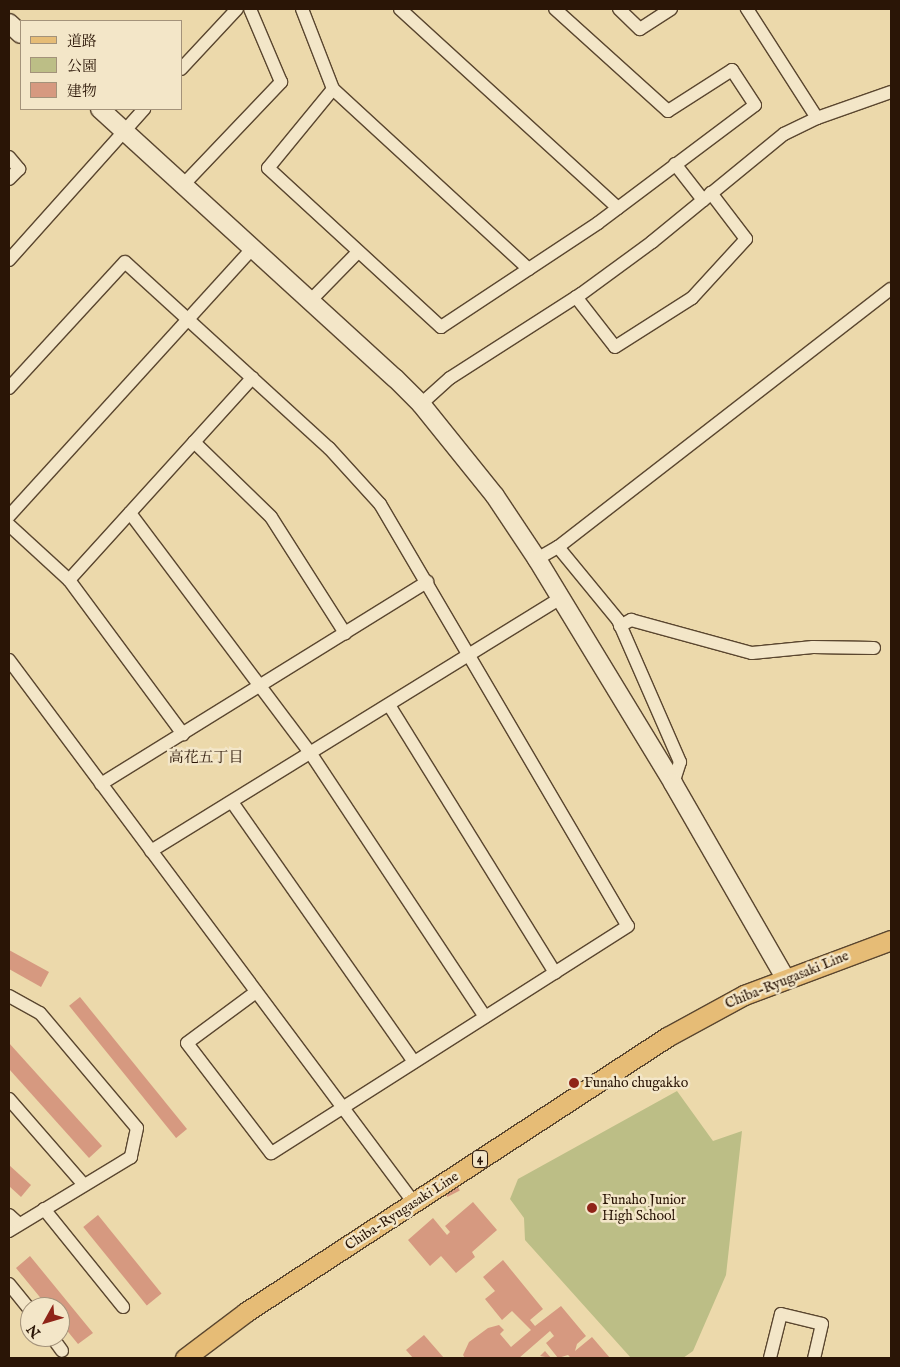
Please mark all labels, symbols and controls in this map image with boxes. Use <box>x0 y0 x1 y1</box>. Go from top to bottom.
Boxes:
legend <box>20 20 182 110</box>
text: 道路 <box>67 32 97 51</box>
text: 公園 <box>67 57 97 76</box>
text: 建物 <box>67 82 97 101</box>
district label: 高花五丁目 <box>169 749 243 767</box>
street label: Chiba-Ryugasaki Line <box>723 947 851 1013</box>
place label: Funaho chugakko <box>584 1075 688 1091</box>
marker: Funaho chugakko <box>568 1077 580 1089</box>
road number: 4 <box>471 1150 489 1168</box>
street label: Chiba-Ryugasaki Line <box>342 1168 462 1254</box>
place label: Funaho Junior High School <box>602 1192 686 1224</box>
marker: Funaho Junior High School <box>586 1202 598 1214</box>
north arrow <box>20 1297 70 1347</box>
text: N <box>23 1320 45 1341</box>

